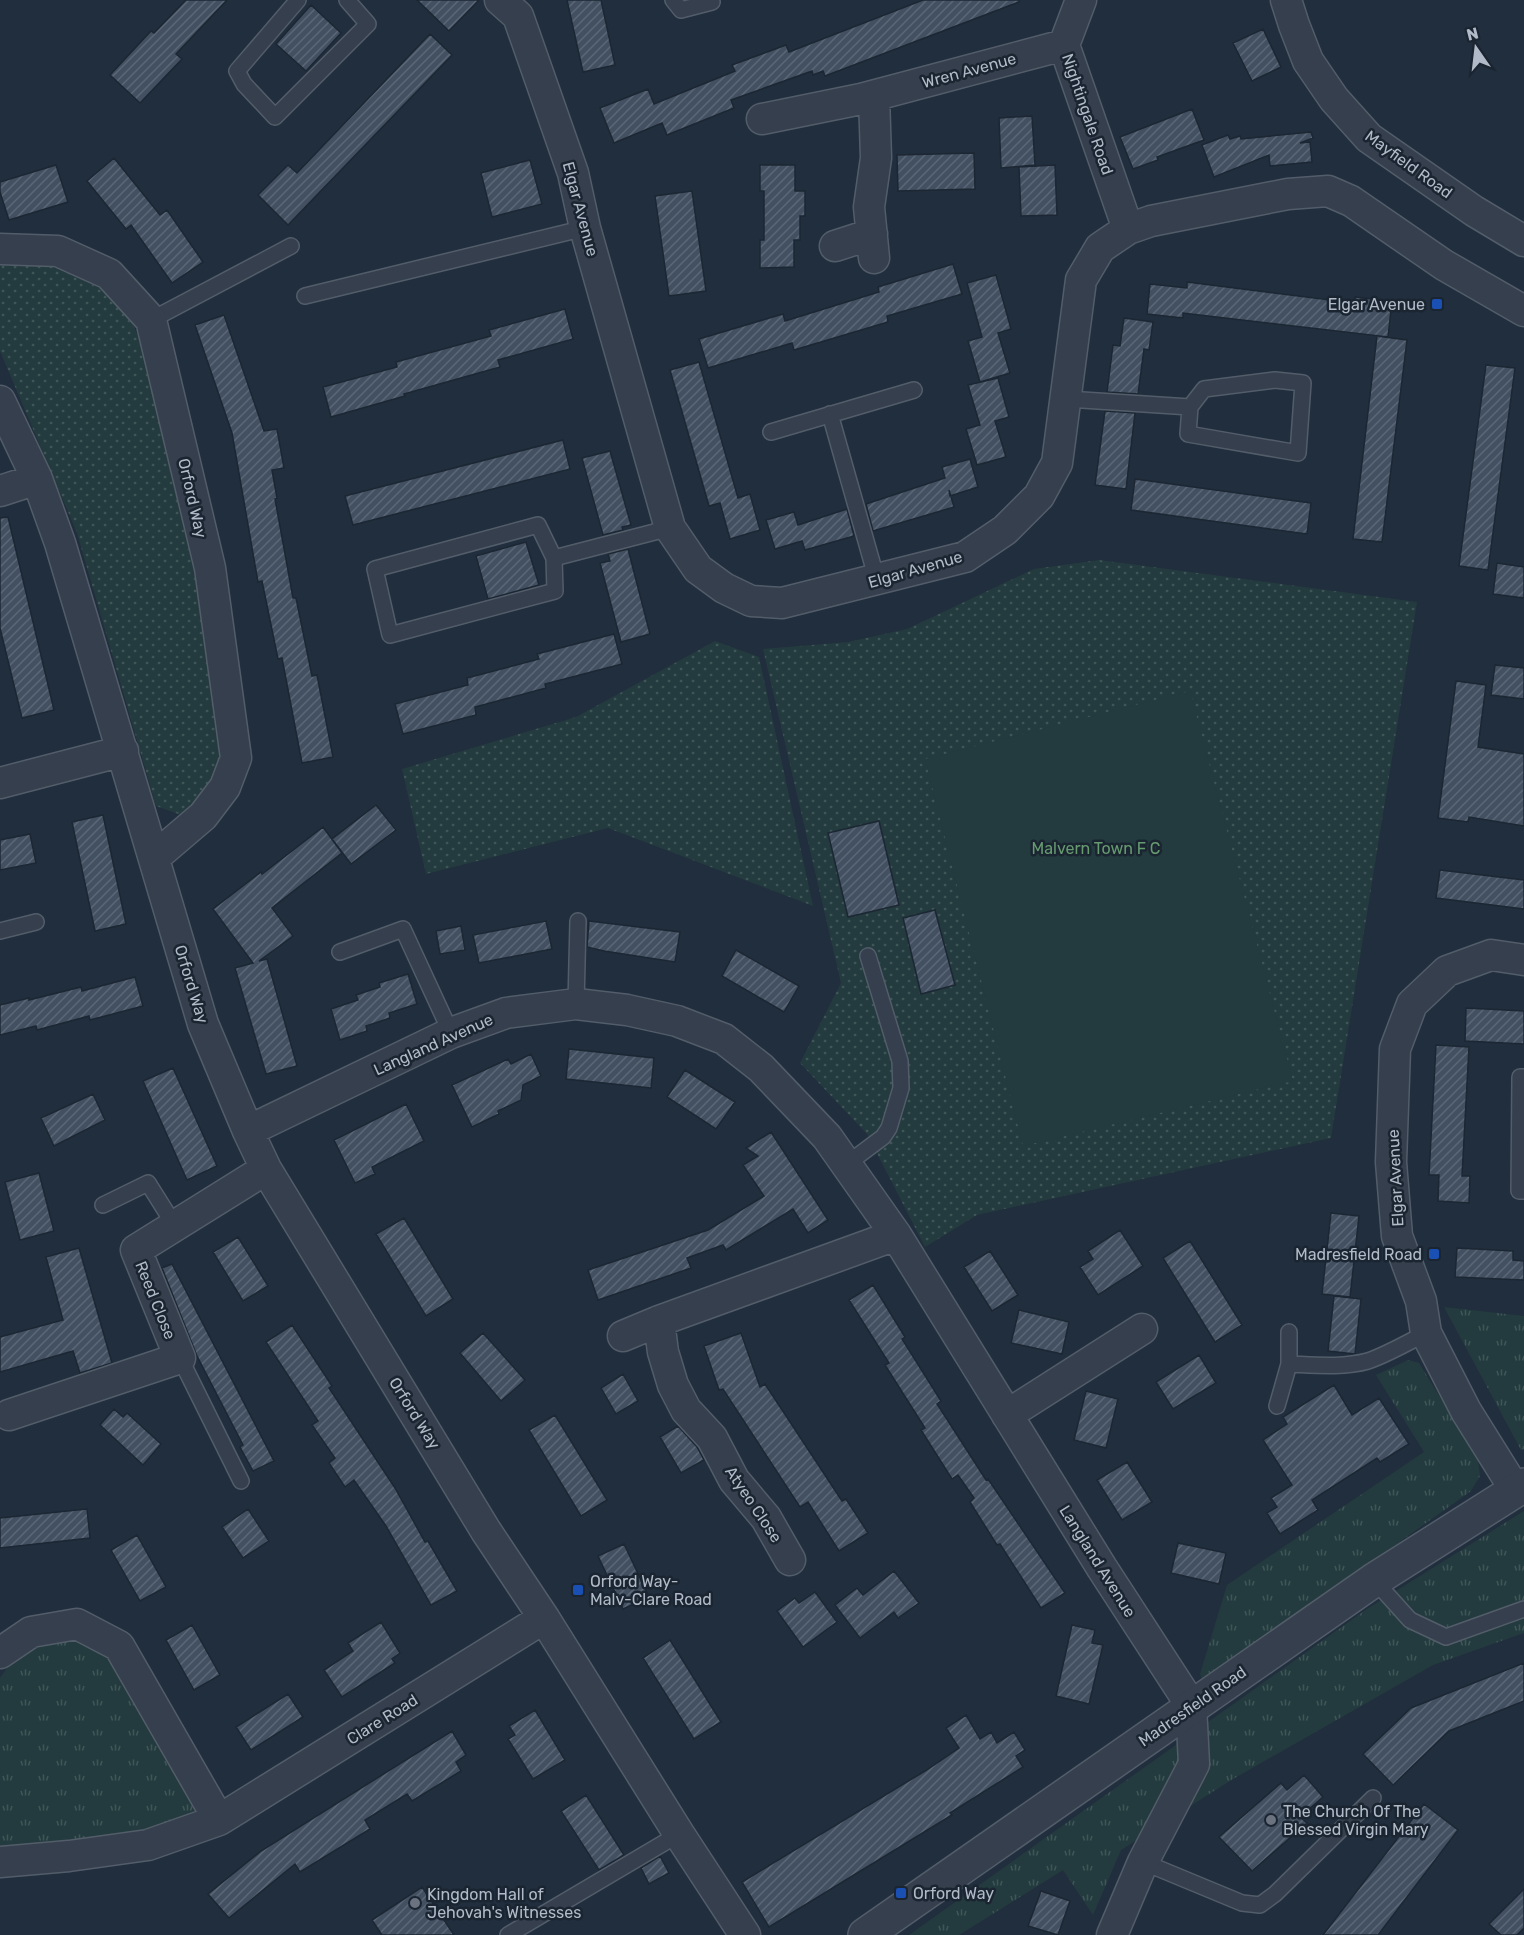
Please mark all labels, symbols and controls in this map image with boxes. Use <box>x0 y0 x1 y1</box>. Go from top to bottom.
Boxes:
north arrow <box>1446 18 1506 78</box>
text: N <box>1465 23 1480 45</box>
street label: Wren Avenue <box>920 49 1018 92</box>
street label: Nightingale Road <box>1058 51 1117 177</box>
street label: Mayfield Road <box>1361 126 1456 202</box>
street label: Elgar Avenue <box>559 160 602 259</box>
place label: Elgar Avenue <box>1328 295 1425 314</box>
marker: Elgar Avenue <box>1430 297 1444 311</box>
street label: Orford Way <box>174 456 211 540</box>
street label: Elgar Avenue <box>866 547 965 592</box>
park label: Malvern Town F C <box>1031 839 1161 858</box>
street label: Orford Way <box>171 943 213 1026</box>
street label: Langland Avenue <box>371 1010 496 1079</box>
street label: Elgar Avenue <box>1383 1129 1408 1227</box>
place label: Madresfield Road <box>1295 1245 1422 1264</box>
marker: Madresfield Road <box>1427 1247 1441 1261</box>
street label: Reed Close <box>131 1258 180 1342</box>
street label: Orford Way <box>385 1374 444 1453</box>
street label: Atyeo Close <box>721 1462 786 1546</box>
street label: Langland Avenue <box>1055 1502 1140 1621</box>
place label: Orford Way- Malv-Clare Road <box>590 1572 712 1609</box>
marker: Orford Way- Malv-Clare Road <box>571 1583 585 1597</box>
street label: Madresfield Road <box>1135 1662 1250 1751</box>
street label: Clare Road <box>343 1690 421 1749</box>
place label: The Church Of The Blessed Virgin Mary <box>1283 1802 1429 1839</box>
marker: The Church Of The Blessed Virgin Mary <box>1264 1813 1278 1827</box>
place label: Orford Way <box>913 1884 994 1903</box>
place label: Kingdom Hall of Jehovah's Witnesses <box>427 1885 581 1922</box>
marker: Orford Way <box>894 1886 908 1900</box>
marker: Kingdom Hall of Jehovah's Witnesses <box>408 1896 422 1910</box>

